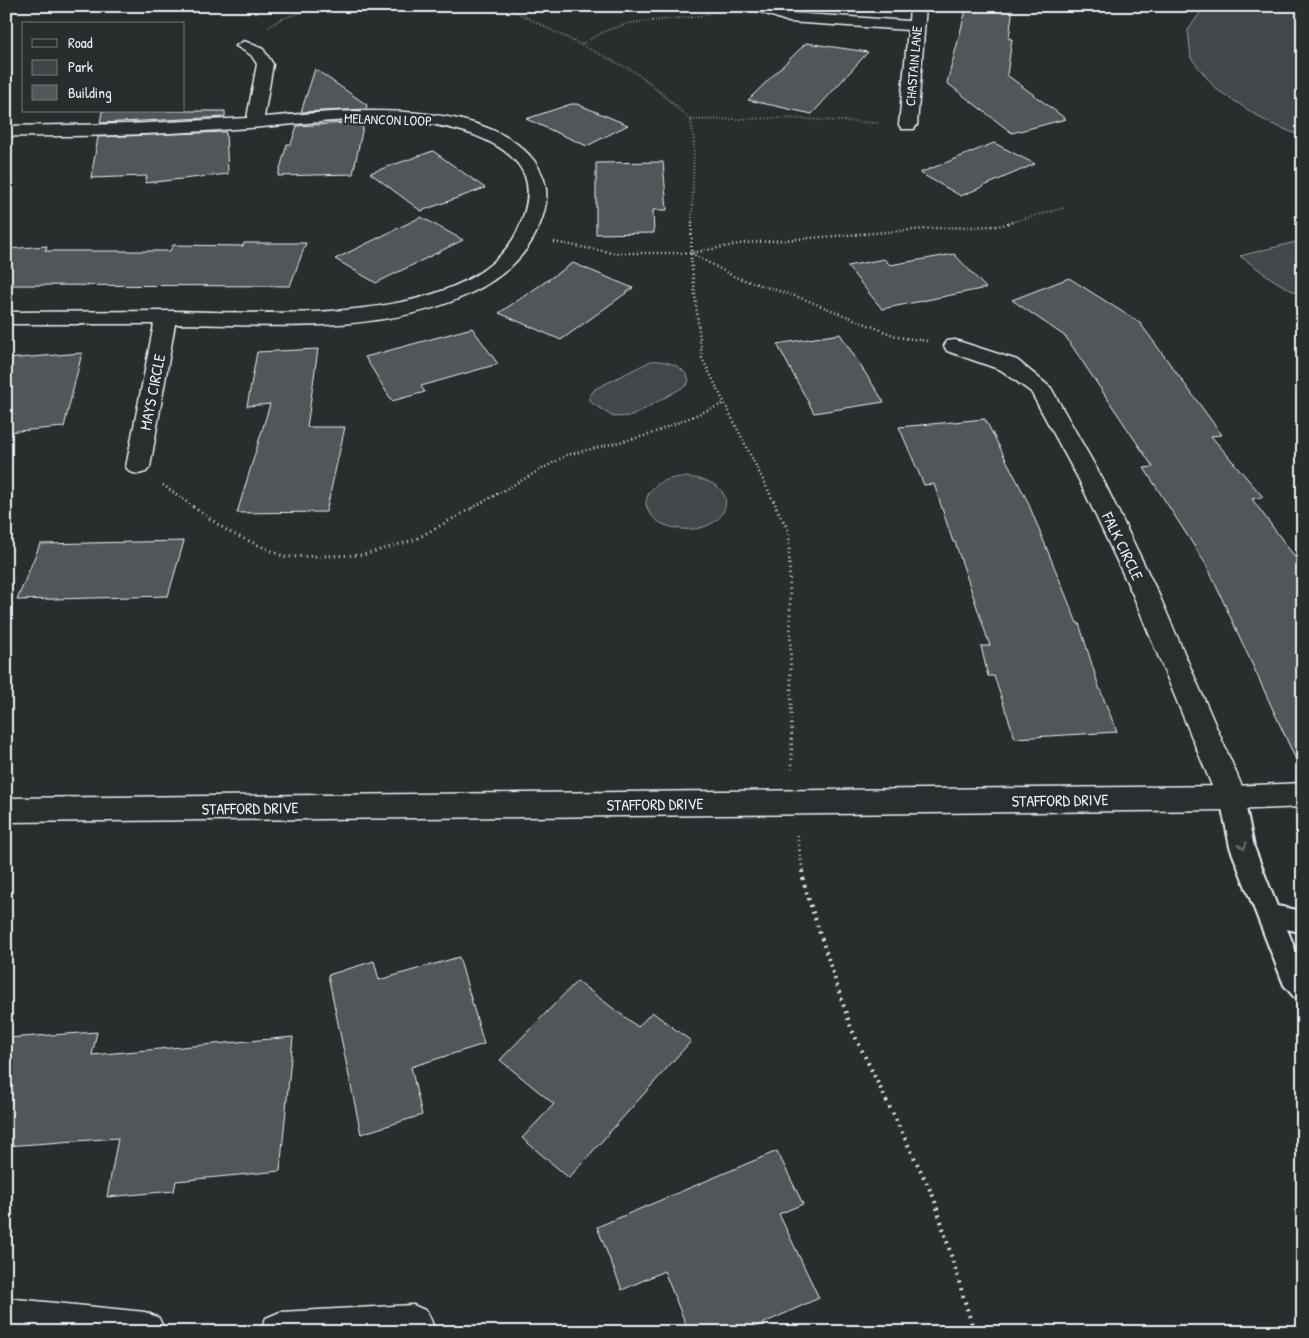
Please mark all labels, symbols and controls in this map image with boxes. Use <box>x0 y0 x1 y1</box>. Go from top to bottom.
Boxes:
legend <box>22 22 185 112</box>
street label: CHASTAIN LANE <box>900 25 926 107</box>
text: Road <box>68 32 93 53</box>
text: Park <box>68 56 93 77</box>
text: Building <box>68 82 112 103</box>
street label: MELANCON LOOP <box>344 108 432 130</box>
street label: MAYS CIRCLE <box>134 352 170 432</box>
street label: FALK CIRCLE <box>1097 507 1149 584</box>
street label: STAFFORD DRIVE <box>1011 788 1109 812</box>
street label: STAFFORD DRIVE <box>606 792 704 816</box>
street label: STAFFORD DRIVE <box>201 796 299 820</box>
one-way arrow <box>1237 841 1247 849</box>

